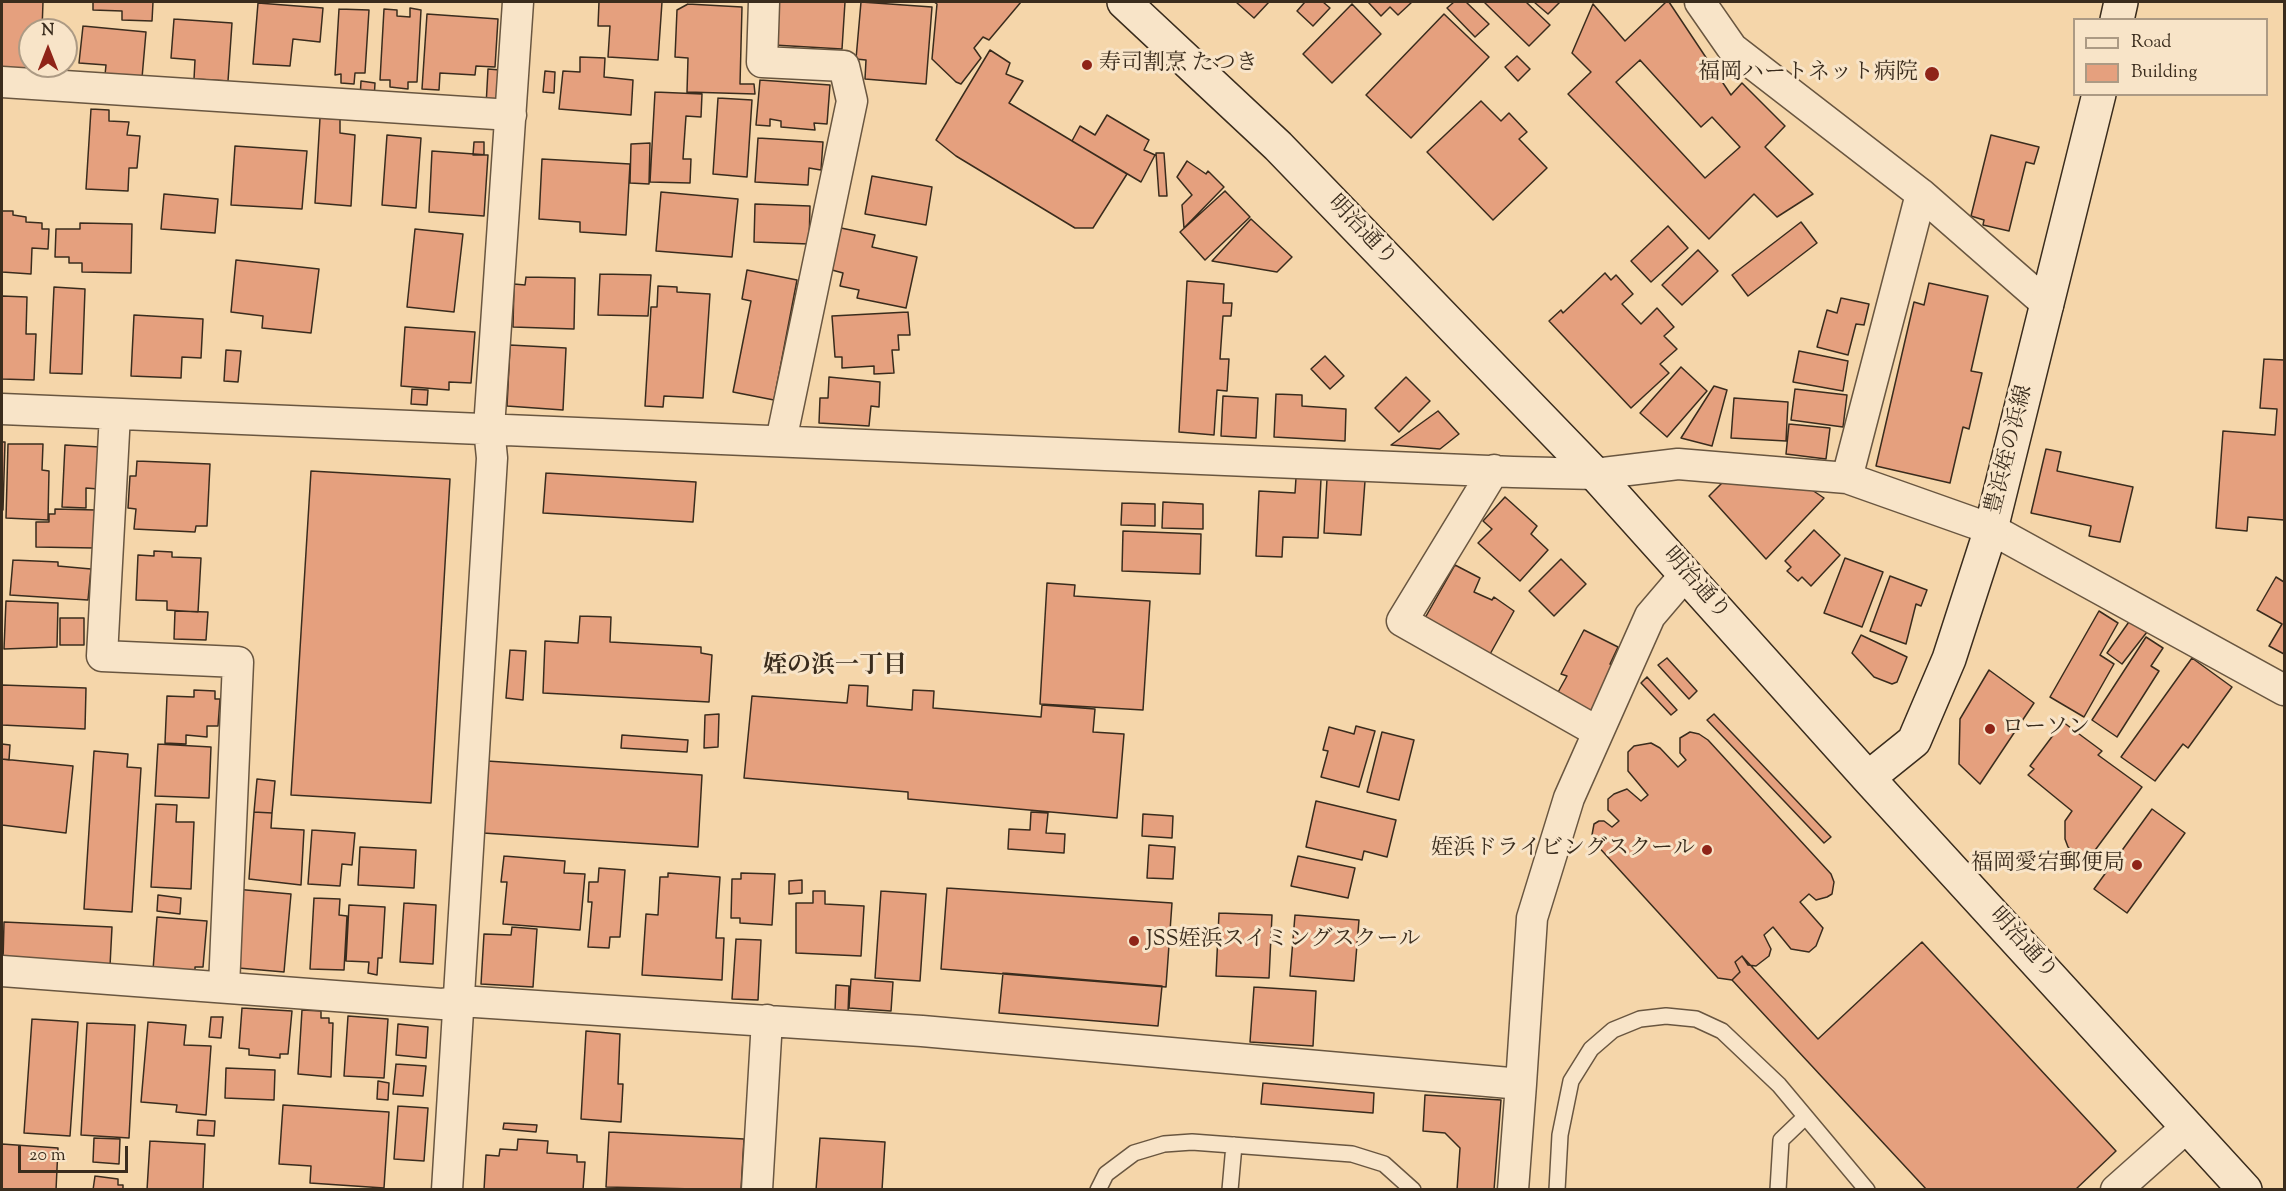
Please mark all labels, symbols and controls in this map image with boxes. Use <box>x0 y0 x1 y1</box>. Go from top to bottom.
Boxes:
north arrow <box>18 18 78 78</box>
legend <box>2073 18 2268 96</box>
text: N <box>42 20 54 43</box>
text: Road <box>2131 30 2171 56</box>
place label: 寿司割烹 たつき <box>1099 52 1258 78</box>
marker: 寿司割烹 たつき <box>1080 58 1094 72</box>
text: Building <box>2131 60 2197 86</box>
place label: 福岡ハートネット病院 <box>1698 61 1918 87</box>
marker: 福岡ハートネット病院 <box>1923 65 1941 83</box>
street label: 明治通り <box>1321 191 1401 273</box>
street label: 豊浜姪の浜線 <box>1982 383 2040 517</box>
street label: 明治通り <box>1656 543 1734 627</box>
district label: 姪の浜一丁目 <box>763 654 907 682</box>
place label: ローソン <box>2002 716 2090 742</box>
marker: ローソン <box>1983 722 1997 736</box>
place label: 姪浜ドライビングスクール <box>1431 837 1695 863</box>
marker: 姪浜ドライビングスクール <box>1700 843 1714 857</box>
place label: 福岡愛宕郵便局 <box>1971 852 2125 878</box>
marker: 福岡愛宕郵便局 <box>2130 858 2144 872</box>
street label: 明治通り <box>1982 904 2062 986</box>
place label: JSS姪浜スイミングスクール <box>1146 928 1421 954</box>
marker: JSS姪浜スイミングスクール <box>1127 934 1141 948</box>
scale bar <box>21 1134 130 1172</box>
text: 20 m <box>29 1143 66 1169</box>

